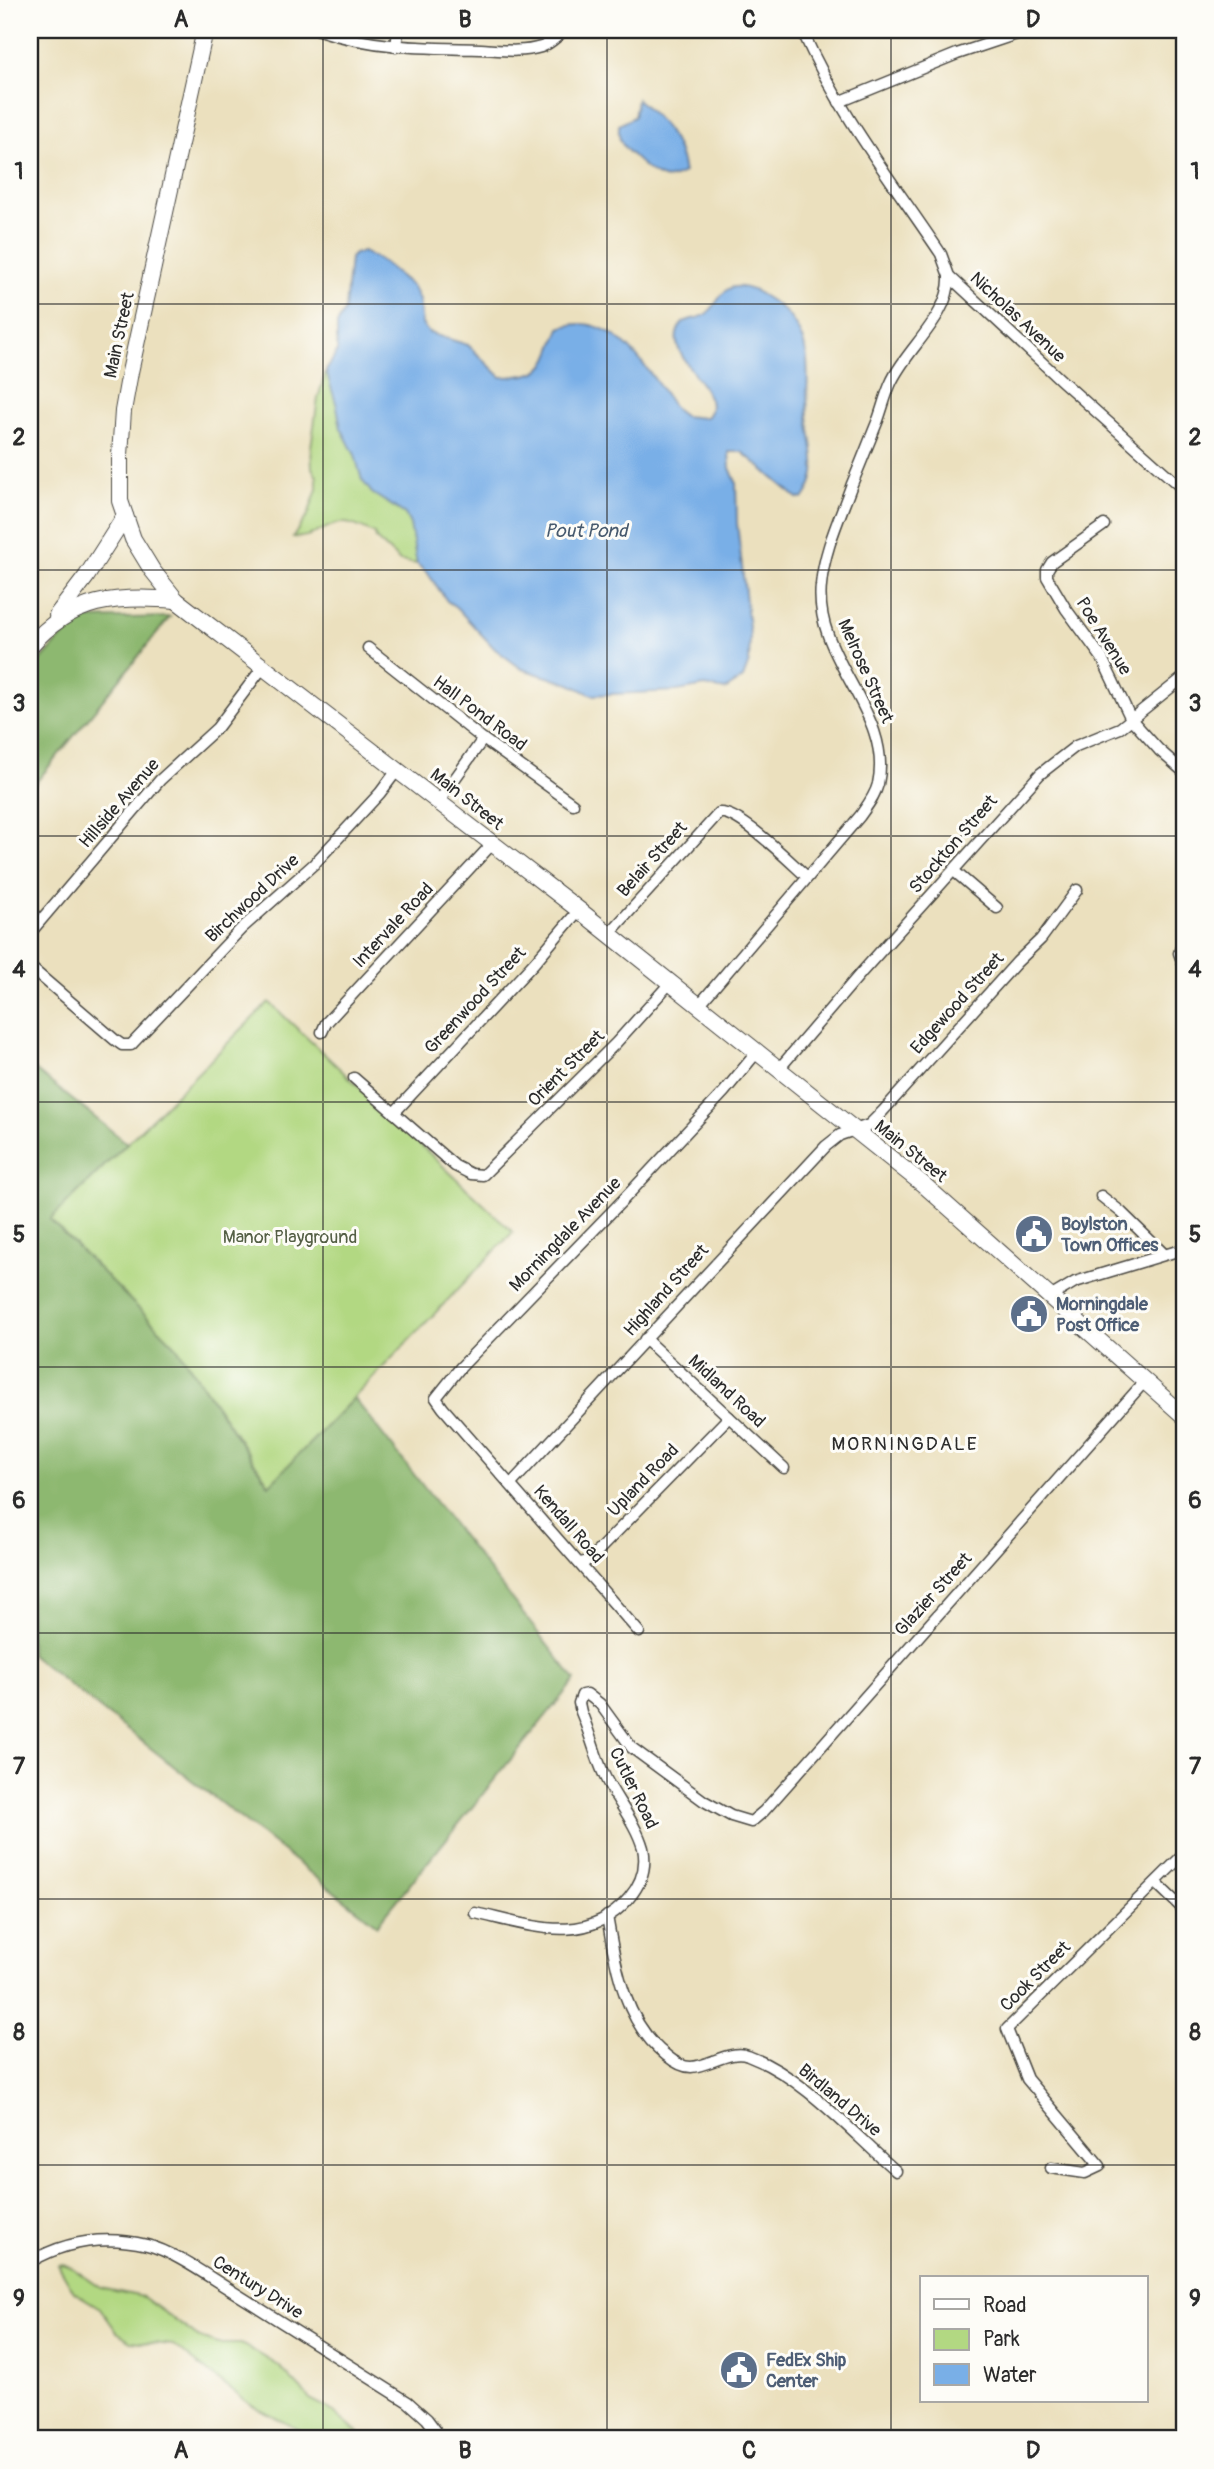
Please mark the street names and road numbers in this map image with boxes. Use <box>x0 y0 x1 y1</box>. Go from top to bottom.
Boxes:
street label: Nicholas Avenue <box>965 267 1070 368</box>
street label: Main Street <box>99 289 140 380</box>
street label: Poe Avenue <box>1071 593 1137 680</box>
street label: Melrose Street <box>832 616 899 727</box>
street label: Hall Pond Road <box>428 671 531 756</box>
street label: Hillside Avenue <box>74 754 165 853</box>
street label: Main Street <box>425 763 509 836</box>
street label: Stockton Street <box>904 790 1003 899</box>
street label: Belair Street <box>612 816 693 902</box>
street label: Birchwood Drive <box>201 849 304 948</box>
street label: Intervale Road <box>348 878 439 973</box>
street label: Greenwood Street <box>420 941 532 1059</box>
street label: Edgewood Street <box>906 947 1010 1059</box>
street label: Orient Street <box>523 1024 610 1112</box>
street label: Main Street <box>870 1115 952 1188</box>
street label: Morningdale Avenue <box>505 1172 626 1297</box>
street label: Highland Street <box>619 1239 714 1341</box>
street label: Midland Road <box>683 1350 770 1433</box>
street label: Upland Road <box>603 1439 684 1522</box>
street label: Kendall Road <box>528 1480 609 1568</box>
street label: Glazier Street <box>890 1547 978 1641</box>
street label: Cutler Road <box>604 1744 663 1833</box>
street label: Cook Street <box>995 1936 1076 2017</box>
street label: Birdland Drive <box>793 2059 886 2142</box>
street label: Century Drive <box>208 2251 307 2324</box>

